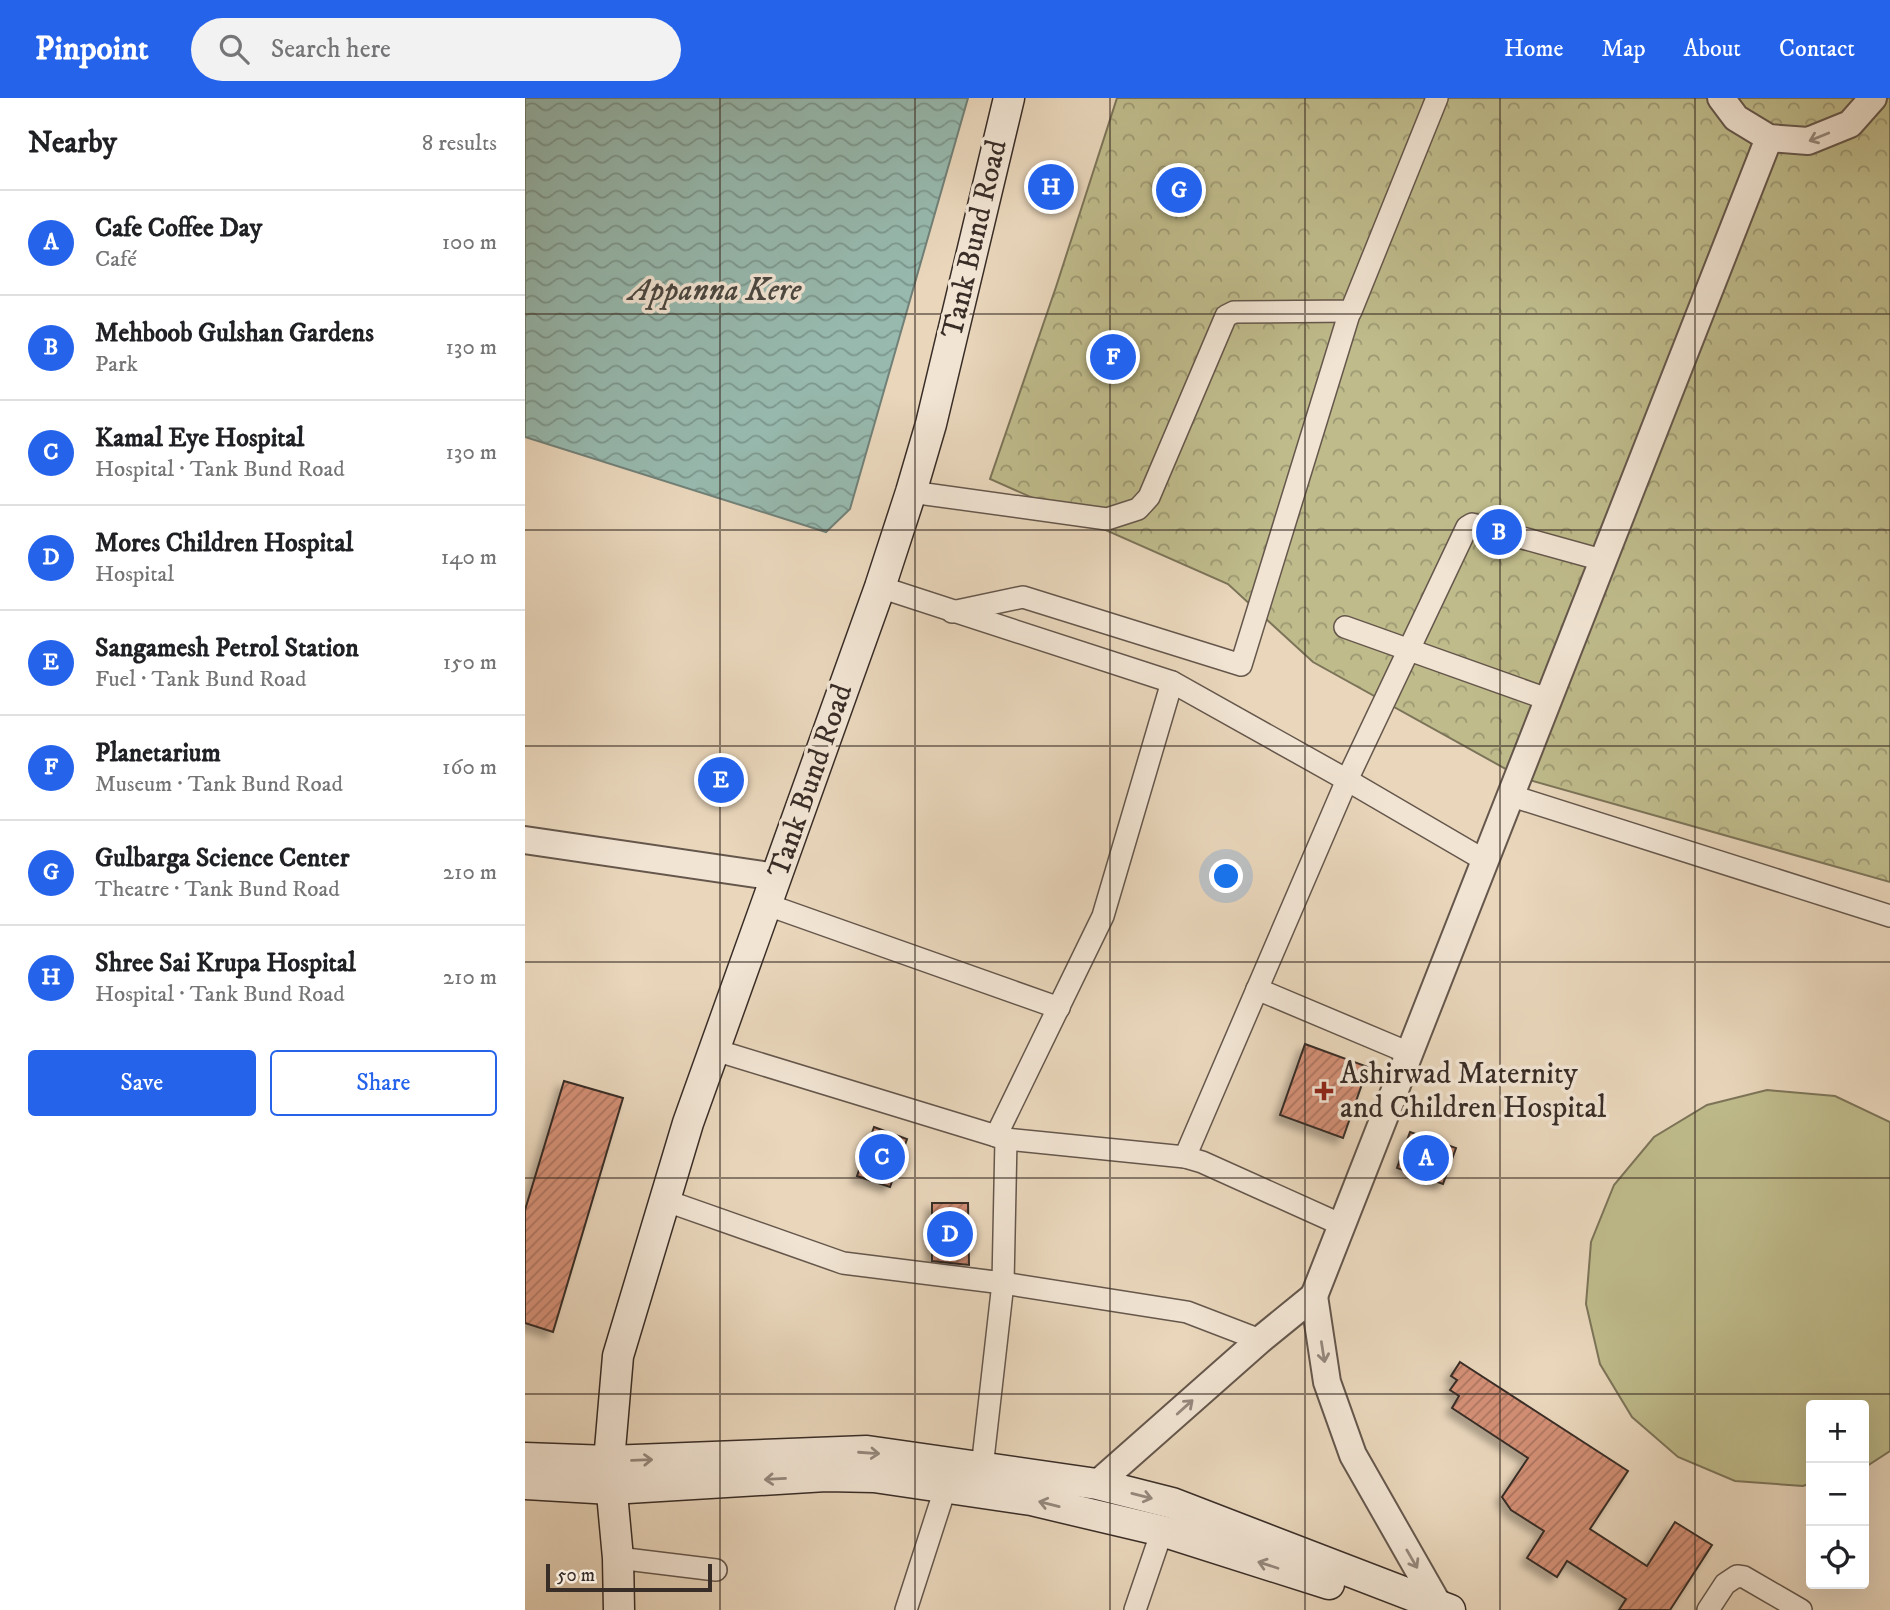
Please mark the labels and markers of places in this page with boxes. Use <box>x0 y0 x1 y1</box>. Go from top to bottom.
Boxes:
pin: H <box>1028 161 1074 213</box>
pin: G <box>1156 164 1202 216</box>
pin: F <box>1090 331 1136 383</box>
pin: B <box>1476 506 1522 558</box>
pin: E <box>698 754 744 806</box>
place label: Ashirwad Maternity and Children Hospital <box>1340 1056 1606 1127</box>
marker: Ashirwad Maternity and Children Hospital <box>1314 1081 1334 1101</box>
pin: C <box>859 1131 905 1183</box>
pin: A <box>1403 1132 1449 1184</box>
pin: D <box>927 1208 973 1260</box>

